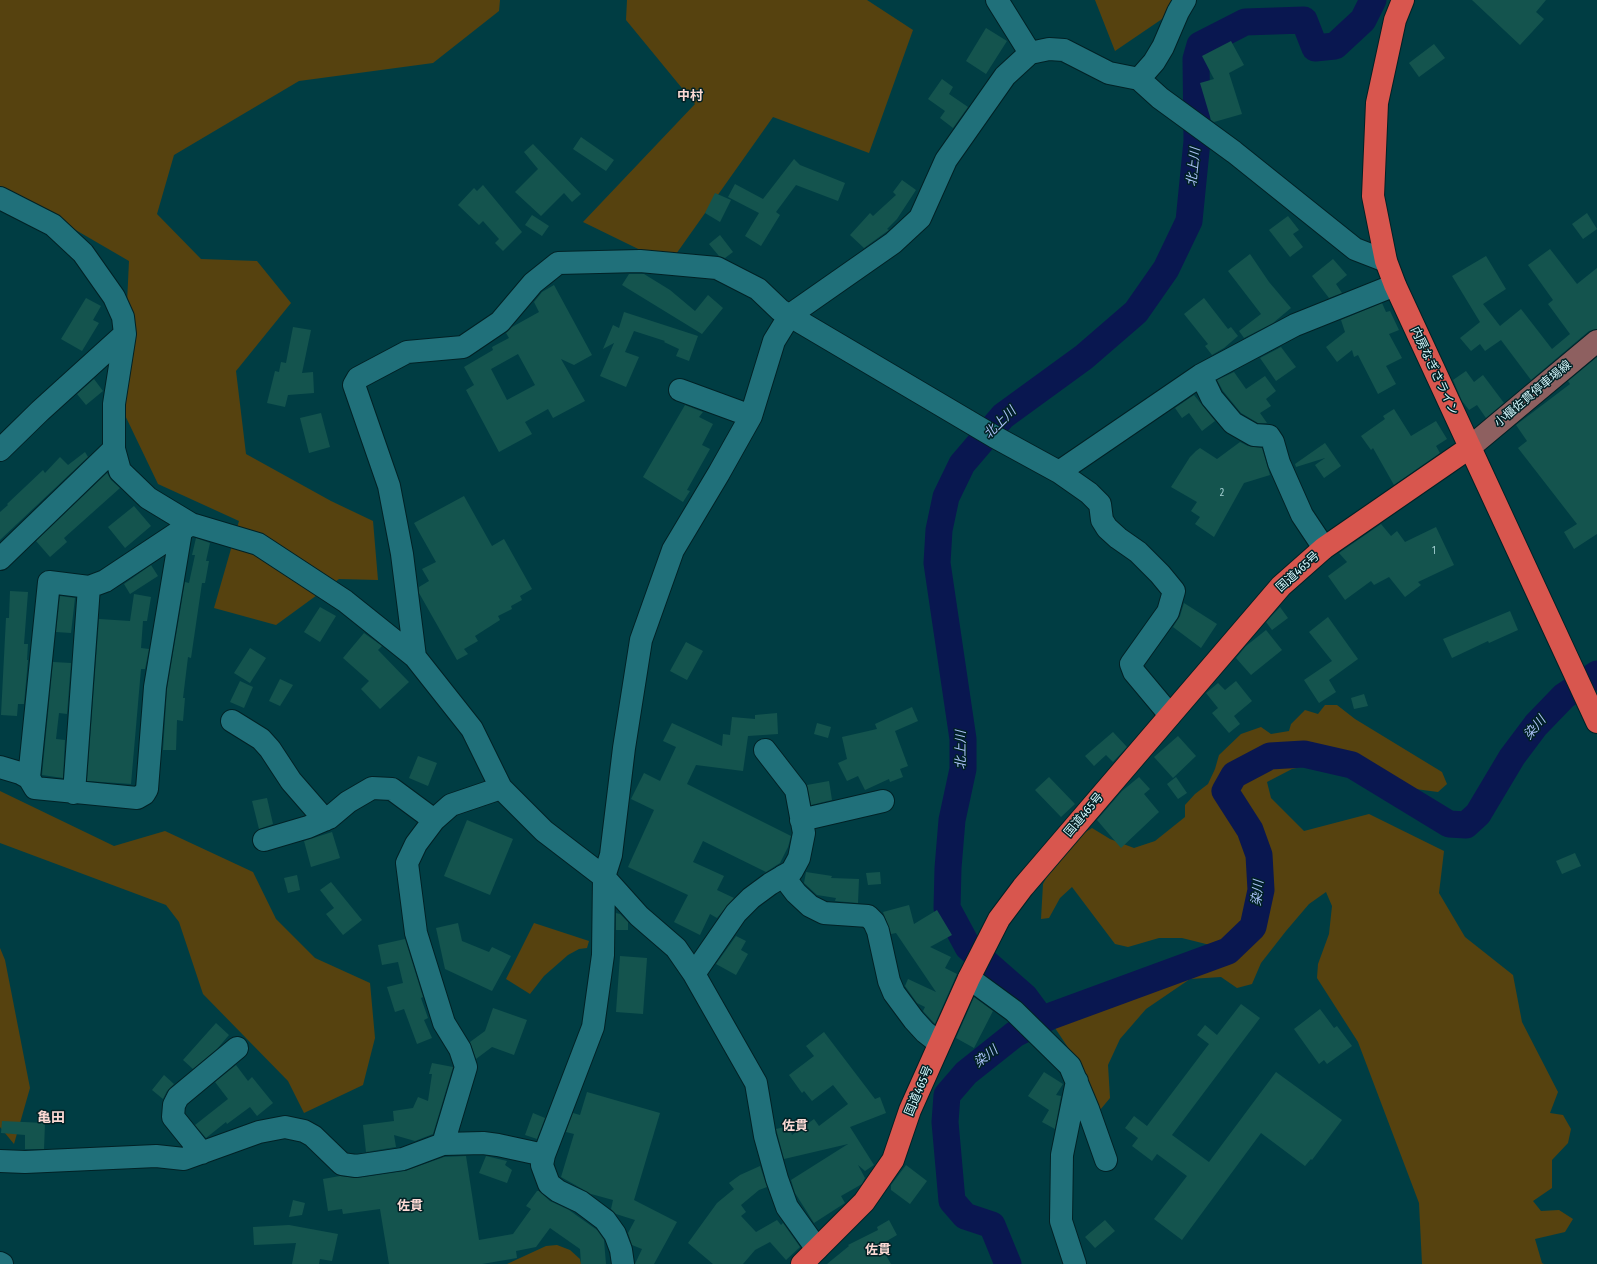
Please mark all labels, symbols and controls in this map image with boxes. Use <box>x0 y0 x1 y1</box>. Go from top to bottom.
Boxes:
district label: 中村 <box>677 88 703 104</box>
water label: 北上川 <box>1184 147 1204 187</box>
street label: 内房なぎさライン <box>1407 324 1461 418</box>
street label: 小櫃佐貫停車場線 <box>1492 358 1574 430</box>
water label: 北上川 <box>981 404 1019 442</box>
house number: 2 <box>1220 487 1224 499</box>
house number: 1 <box>1432 545 1436 557</box>
street label: 国道465号 <box>1273 549 1323 595</box>
water label: 染川 <box>1521 713 1549 743</box>
water label: 北上川 <box>953 731 969 769</box>
street label: 国道465号 <box>1061 790 1107 840</box>
water label: 染川 <box>1249 879 1267 907</box>
water label: 染川 <box>971 1043 1001 1071</box>
street label: 国道465号 <box>902 1064 936 1118</box>
district label: 亀田 <box>37 1110 65 1126</box>
district label: 佐貫 <box>782 1118 808 1134</box>
district label: 佐貫 <box>397 1198 423 1214</box>
district label: 佐貫 <box>865 1242 891 1258</box>

